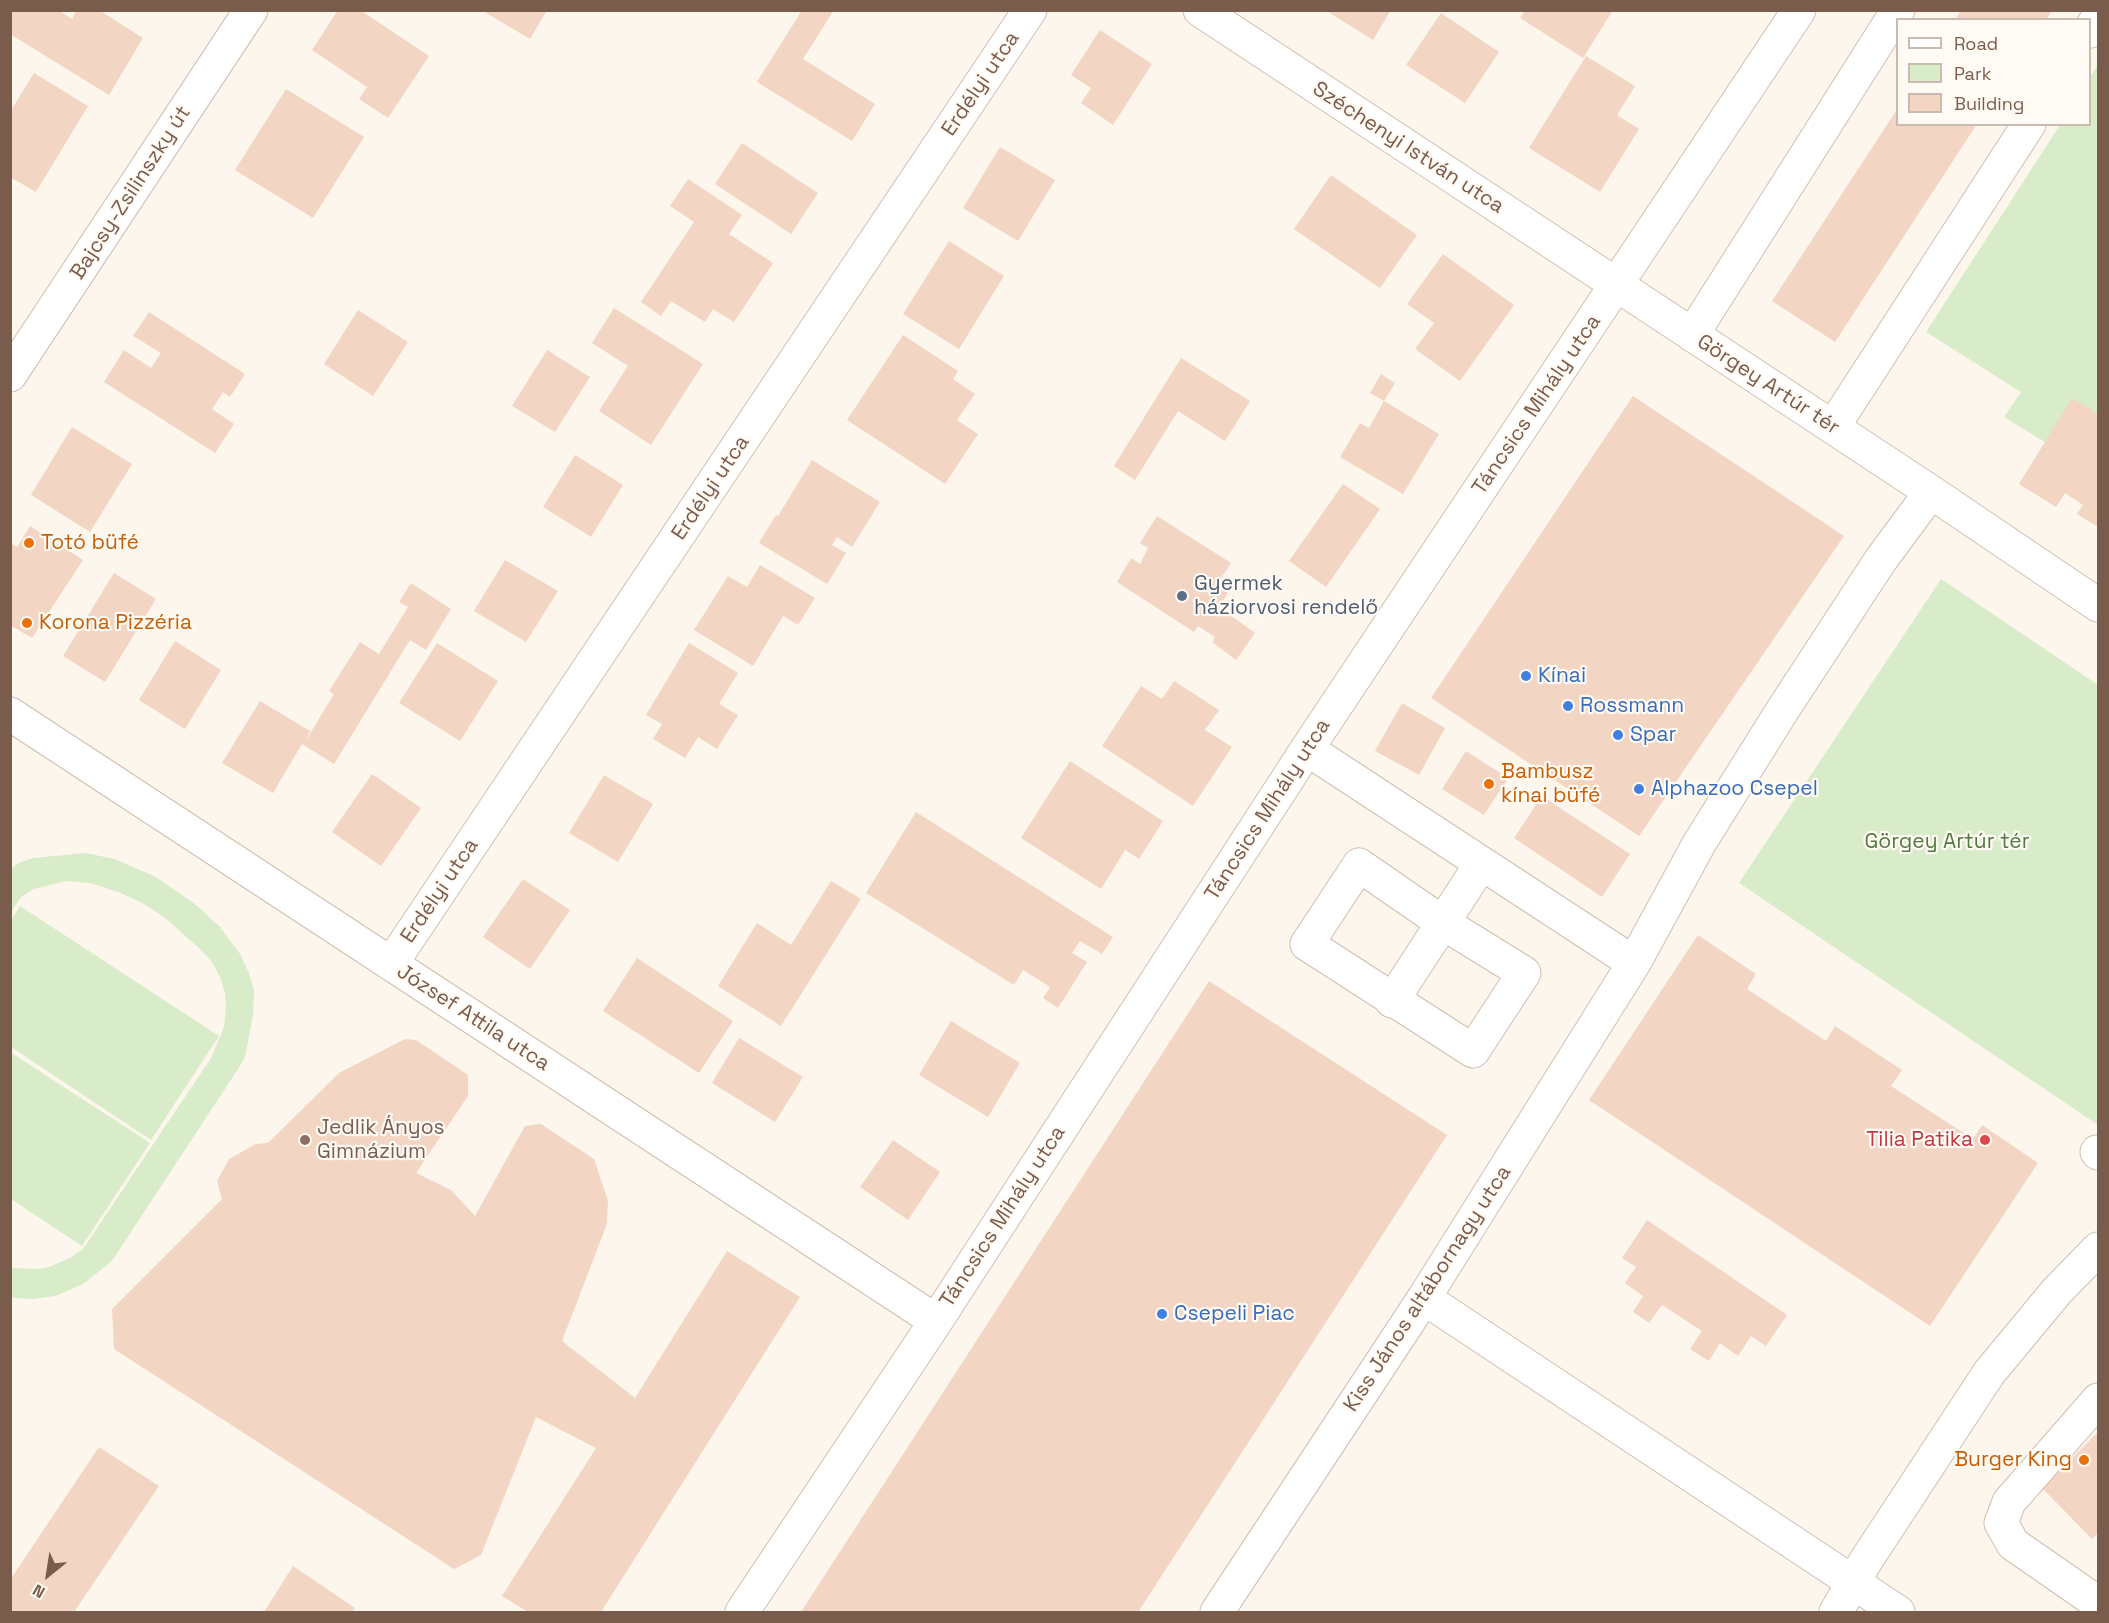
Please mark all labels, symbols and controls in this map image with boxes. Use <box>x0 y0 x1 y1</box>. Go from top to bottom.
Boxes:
legend <box>1896 18 2091 126</box>
street label: Erdélyi utca <box>937 27 1025 141</box>
text: Road <box>1954 32 1998 55</box>
text: Park <box>1954 62 1991 85</box>
street label: Széchenyi István utca <box>1307 77 1509 219</box>
text: Building <box>1954 92 2024 115</box>
street label: Bajcsy-Zsilinszky út <box>65 101 197 285</box>
street label: Táncsics Mihály utca <box>1467 310 1607 500</box>
street label: Görgey Artúr tér <box>1692 329 1844 441</box>
street label: Erdélyi utca <box>667 431 755 545</box>
place label: Totó büfé <box>41 530 139 556</box>
marker: Totó büfé <box>22 536 36 550</box>
place label: Gyermek háziorvosi rendelő <box>1194 571 1378 621</box>
marker: Gyermek háziorvosi rendelő <box>1175 589 1189 603</box>
place label: Korona Pizzéria <box>39 610 192 636</box>
marker: Korona Pizzéria <box>20 616 34 630</box>
place label: Kínai <box>1538 663 1586 689</box>
marker: Kínai <box>1519 669 1533 683</box>
place label: Rossmann <box>1580 693 1684 719</box>
marker: Rossmann <box>1561 699 1575 713</box>
street label: Táncsics Mihály utca <box>1200 714 1336 906</box>
place label: Spar <box>1630 722 1676 748</box>
marker: Spar <box>1611 728 1625 742</box>
place label: Bambusz kínai büfé <box>1501 759 1601 809</box>
place label: Alphazoo Csepel <box>1651 776 1818 802</box>
marker: Bambusz kínai büfé <box>1482 777 1496 791</box>
marker: Alphazoo Csepel <box>1632 782 1646 796</box>
park label: Görgey Artúr tér <box>1864 829 2030 855</box>
street label: Erdélyi utca <box>396 834 484 948</box>
street label: József Attila utca <box>392 959 554 1077</box>
place label: Jedlik Ányos Gimnázium <box>317 1115 445 1165</box>
street label: Táncsics Mihály utca <box>935 1121 1071 1313</box>
place label: Tilia Patika <box>1866 1127 1973 1153</box>
marker: Jedlik Ányos Gimnázium <box>298 1133 312 1147</box>
marker: Tilia Patika <box>1978 1133 1992 1147</box>
street label: Kiss János altábornagy utca <box>1339 1161 1517 1417</box>
place label: Csepeli Piac <box>1174 1301 1295 1327</box>
marker: Csepeli Piac <box>1155 1307 1169 1321</box>
place label: Burger King <box>1954 1447 2072 1473</box>
marker: Burger King <box>2077 1453 2091 1467</box>
north arrow <box>18 1545 78 1605</box>
text: N <box>29 1579 49 1603</box>

